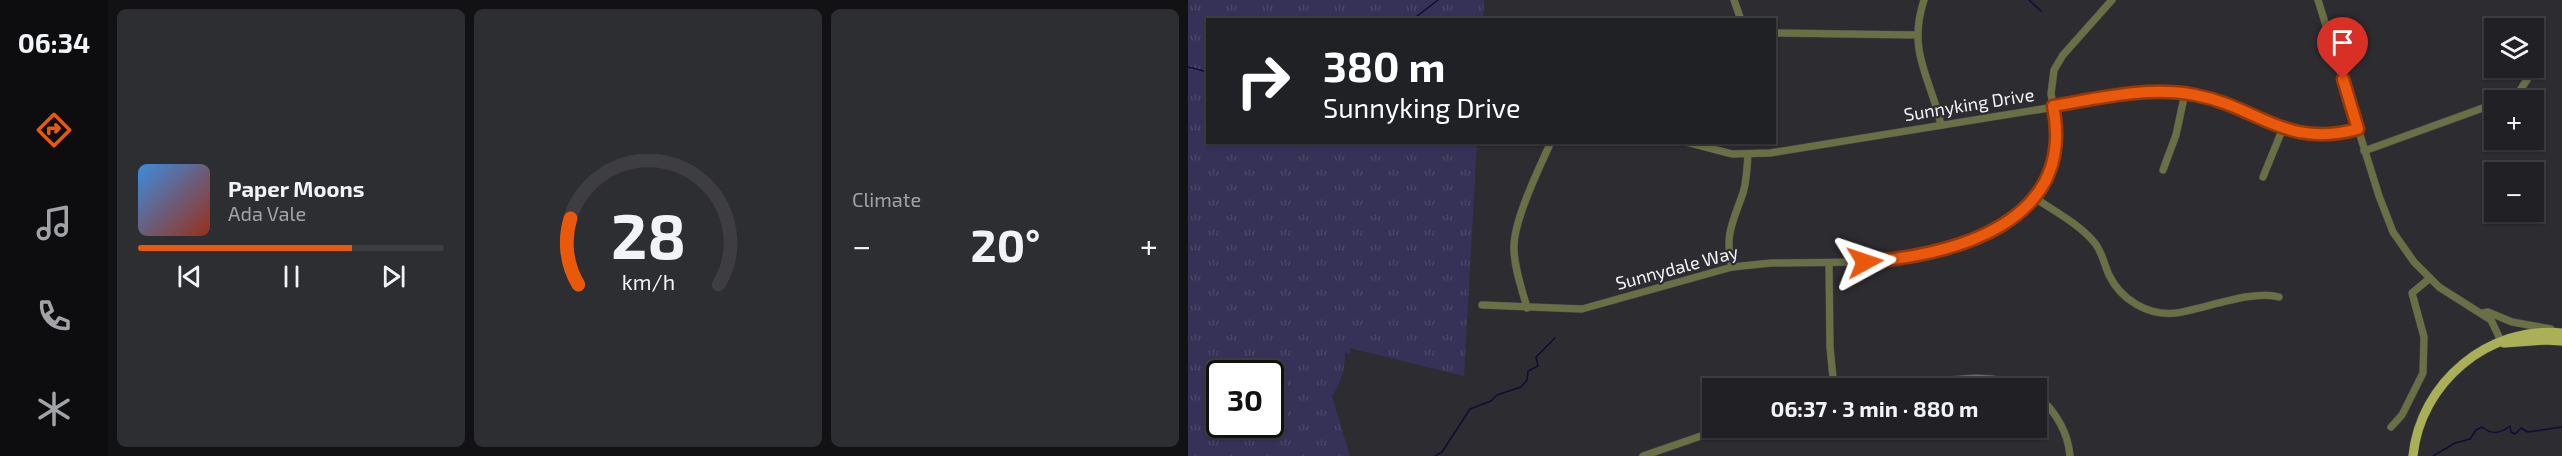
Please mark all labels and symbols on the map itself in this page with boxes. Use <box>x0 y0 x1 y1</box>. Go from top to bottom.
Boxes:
pin <box>2317 17 2368 79</box>
street label: Sunnyking Drive <box>1902 83 2036 125</box>
position arrow <box>1833 230 1897 294</box>
street label: Sunnydale Way <box>1613 240 1741 294</box>
speed limit sign: 30 <box>1206 360 1284 438</box>

